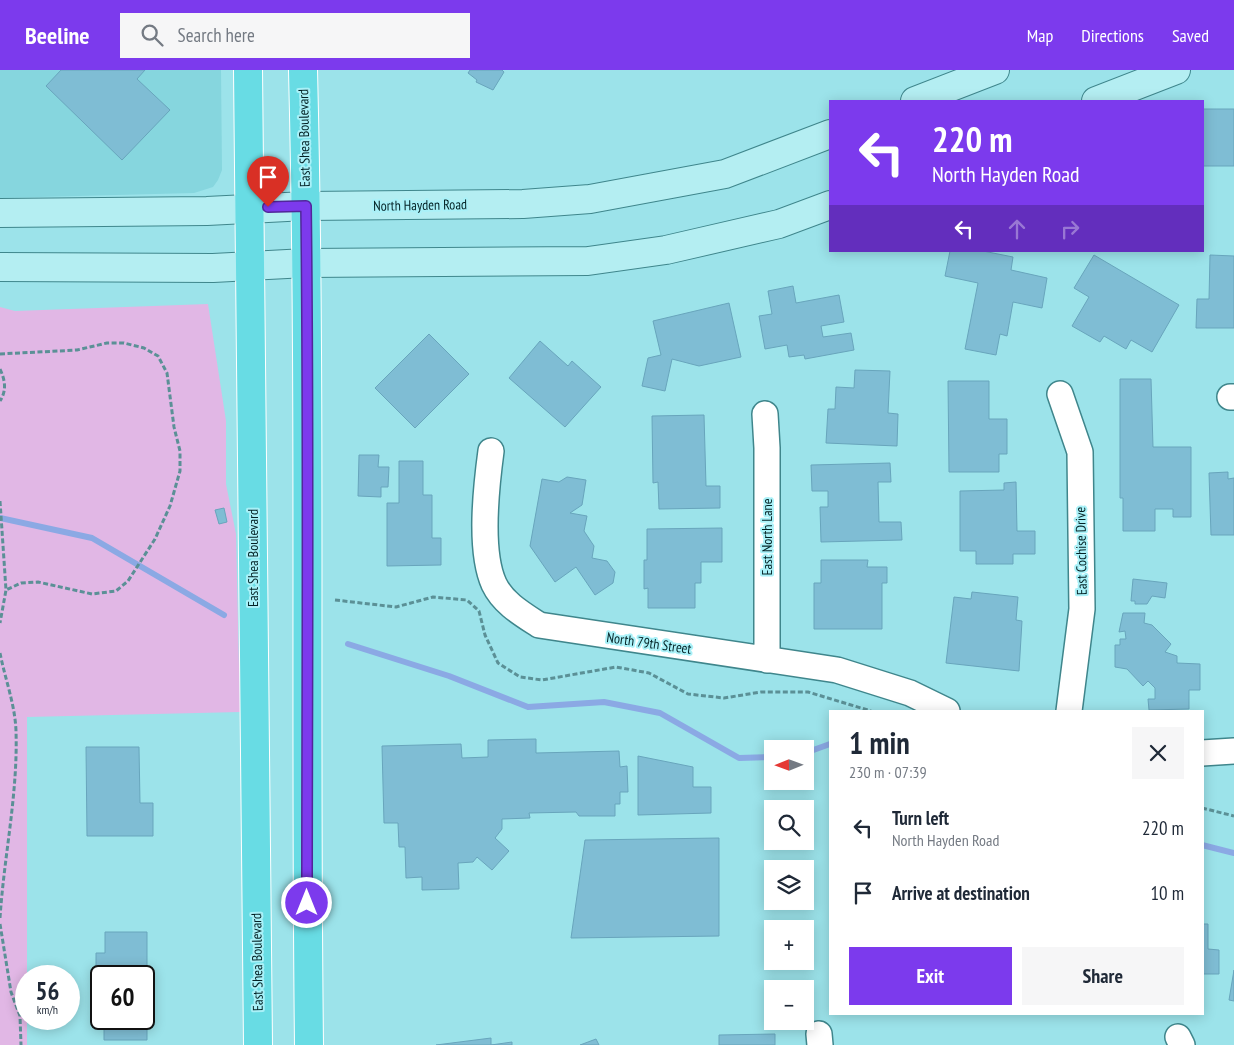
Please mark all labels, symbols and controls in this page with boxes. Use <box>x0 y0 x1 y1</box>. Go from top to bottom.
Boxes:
search box <box>120 13 470 58</box>
text: Beeline <box>25 20 90 51</box>
icon: search <box>138 21 166 49</box>
text: Search here <box>178 23 255 47</box>
text: Map <box>1027 24 1053 47</box>
text: Directions <box>1081 24 1144 47</box>
text: Saved <box>1172 24 1209 47</box>
street label: East Shea Boulevard <box>294 89 314 187</box>
text: 220 m <box>932 116 1013 162</box>
icon: left <box>849 120 914 185</box>
pin <box>247 156 289 207</box>
text: North Hayden Road <box>932 160 1080 188</box>
icon: arrive <box>254 163 282 191</box>
street label: North Hayden Road <box>373 195 467 215</box>
icon: left <box>950 215 978 243</box>
icon: ahead <box>1003 215 1031 243</box>
icon: right <box>1056 215 1084 243</box>
street label: East North Lane <box>758 498 776 576</box>
street label: East Cochise Drive <box>1071 506 1091 595</box>
street label: East Shea Boulevard <box>244 509 262 607</box>
street label: North 79th Street <box>606 628 693 658</box>
text: 1 min <box>849 723 910 762</box>
button: close <box>1132 727 1184 779</box>
north arrow <box>764 740 814 790</box>
map controls <box>764 740 814 1030</box>
text: 230 m · 07:39 <box>849 762 927 782</box>
button: search <box>764 800 814 850</box>
text: Turn left <box>892 806 949 830</box>
icon: left <box>849 814 877 842</box>
text: 220 m <box>1142 816 1184 840</box>
text: North Hayden Road <box>892 830 999 850</box>
button: layers <box>764 860 814 910</box>
position arrow <box>280 876 332 928</box>
icon: arrive <box>849 879 877 907</box>
text: Arrive at destination <box>892 881 1030 905</box>
text: 10 m <box>1151 881 1184 905</box>
street label: East Shea Boulevard <box>247 913 267 1011</box>
button: + <box>764 920 814 970</box>
button: Exit <box>849 947 1012 1005</box>
button: Share <box>1022 947 1184 1005</box>
speed limit sign: 60 <box>90 965 155 1030</box>
text: 56 <box>36 975 59 1007</box>
button: − <box>764 980 814 1030</box>
text: km/h <box>37 1002 58 1017</box>

